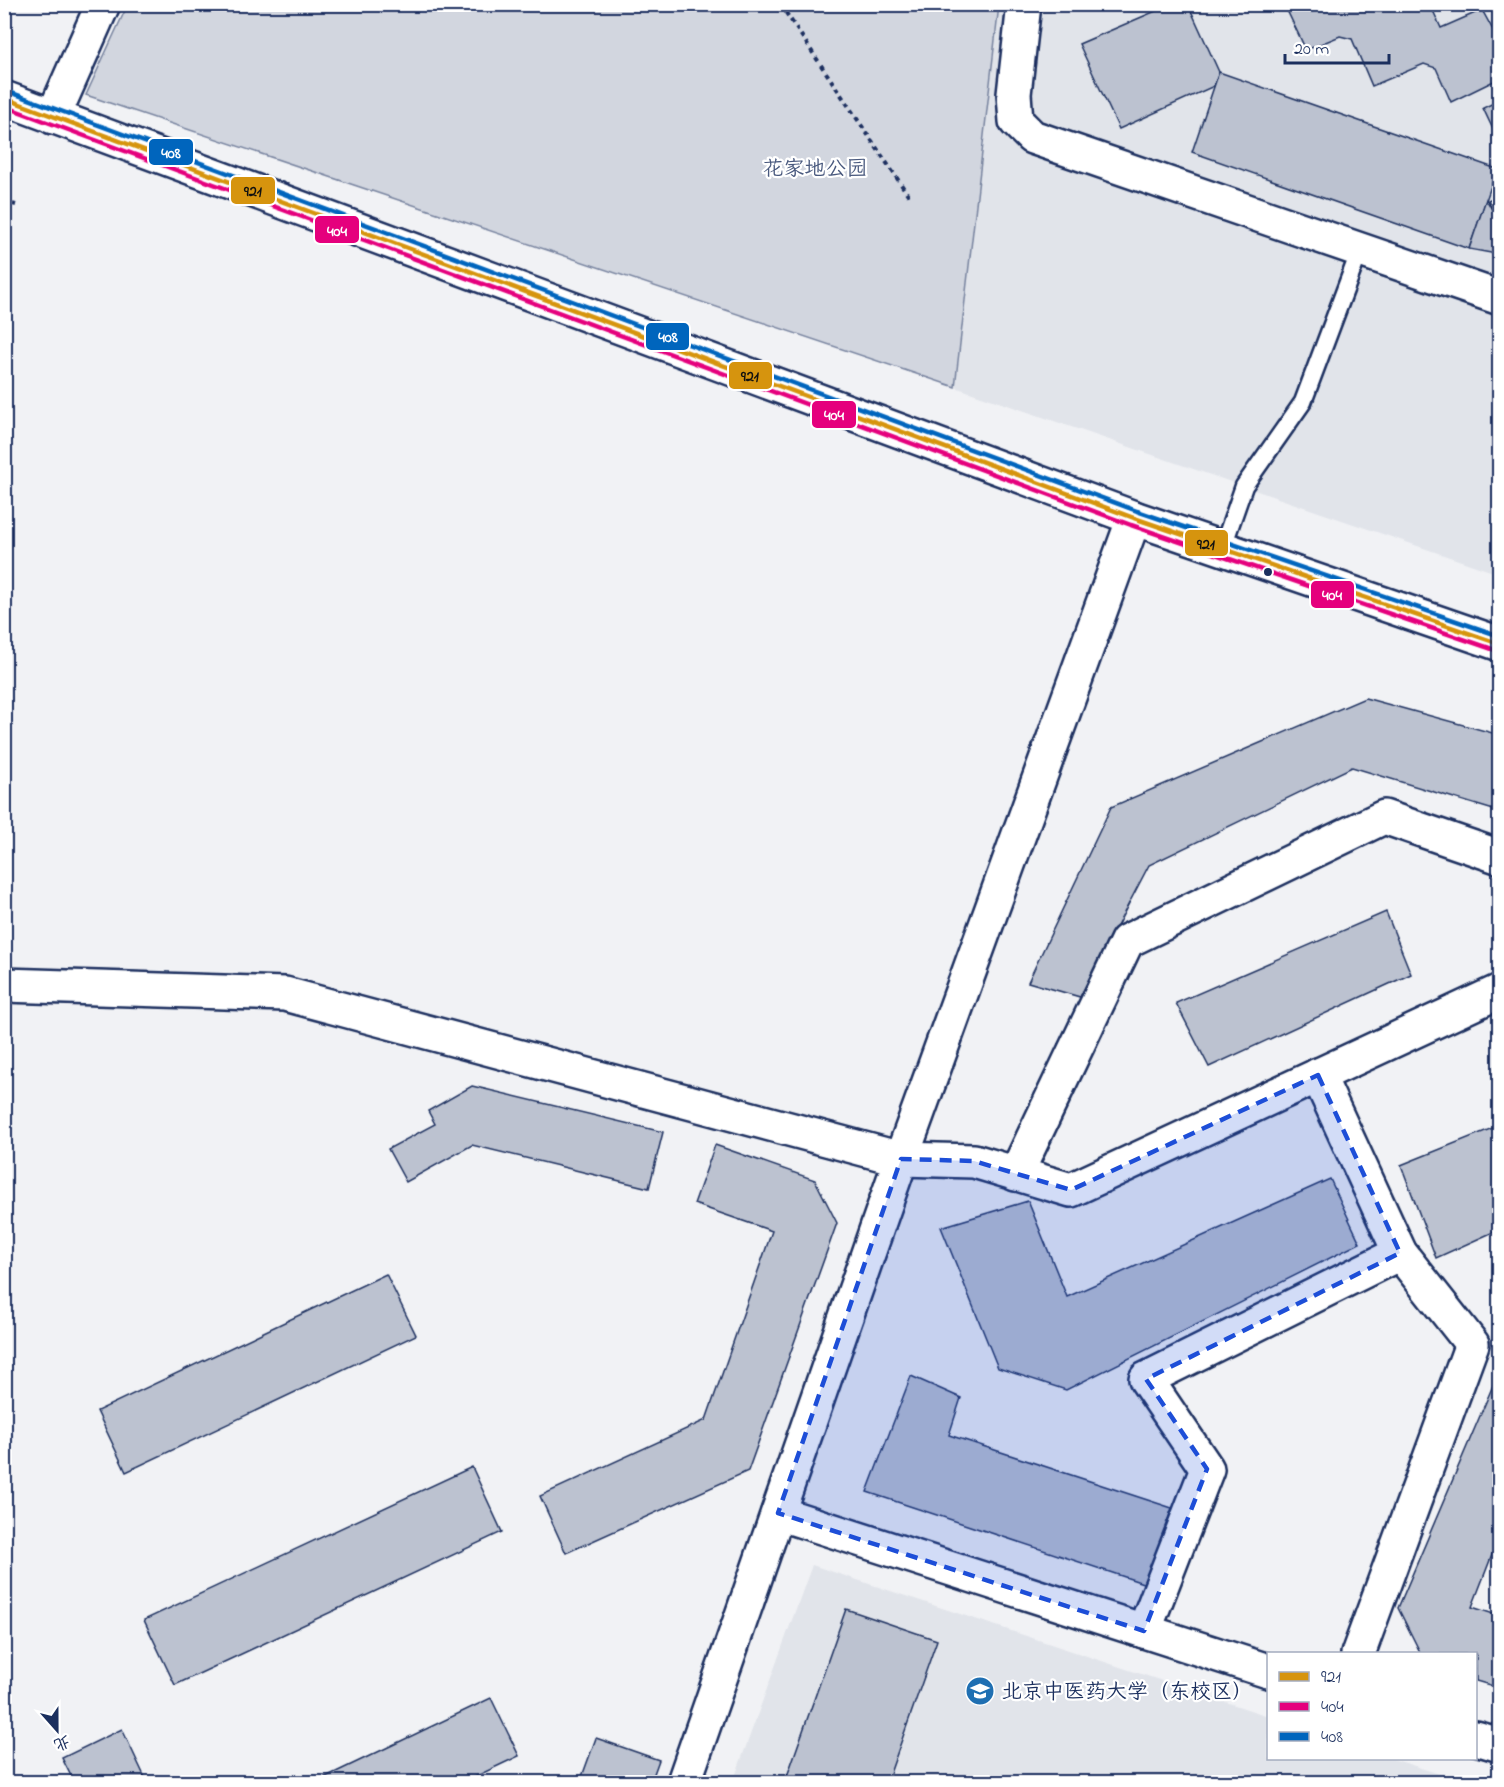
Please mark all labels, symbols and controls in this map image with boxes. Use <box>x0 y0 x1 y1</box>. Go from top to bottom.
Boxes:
scale bar <box>1285 27 1388 65</box>
text: 20 m <box>1294 37 1329 63</box>
line badge: 408 <box>148 138 194 166</box>
text: 408 <box>160 142 181 166</box>
park label: 花家地公园 <box>763 155 868 185</box>
line badge: 921 <box>230 176 276 205</box>
text: 921 <box>243 180 263 204</box>
line badge: 404 <box>314 215 360 244</box>
text: 404 <box>326 220 347 244</box>
line badge: 408 <box>645 322 690 351</box>
text: 408 <box>657 326 678 350</box>
line badge: 921 <box>728 361 773 390</box>
text: 921 <box>740 365 760 389</box>
line badge: 404 <box>811 400 857 429</box>
text: 404 <box>823 404 844 428</box>
line badge: 921 <box>1184 529 1229 557</box>
text: 921 <box>1196 533 1216 557</box>
unlabelled marker <box>1262 566 1274 578</box>
line badge: 404 <box>1310 580 1355 609</box>
text: 404 <box>1321 584 1342 608</box>
legend <box>1267 1652 1477 1760</box>
text: 921 <box>1321 1665 1341 1691</box>
school or university icon: 北京中医药大学（东校区） <box>964 1675 996 1707</box>
place label: 北京中医药大学（东校区） <box>1001 1678 1253 1708</box>
text: 404 <box>1321 1695 1344 1721</box>
north arrow <box>27 1700 87 1760</box>
text: 408 <box>1321 1725 1343 1751</box>
text: 北 <box>50 1728 73 1756</box>

